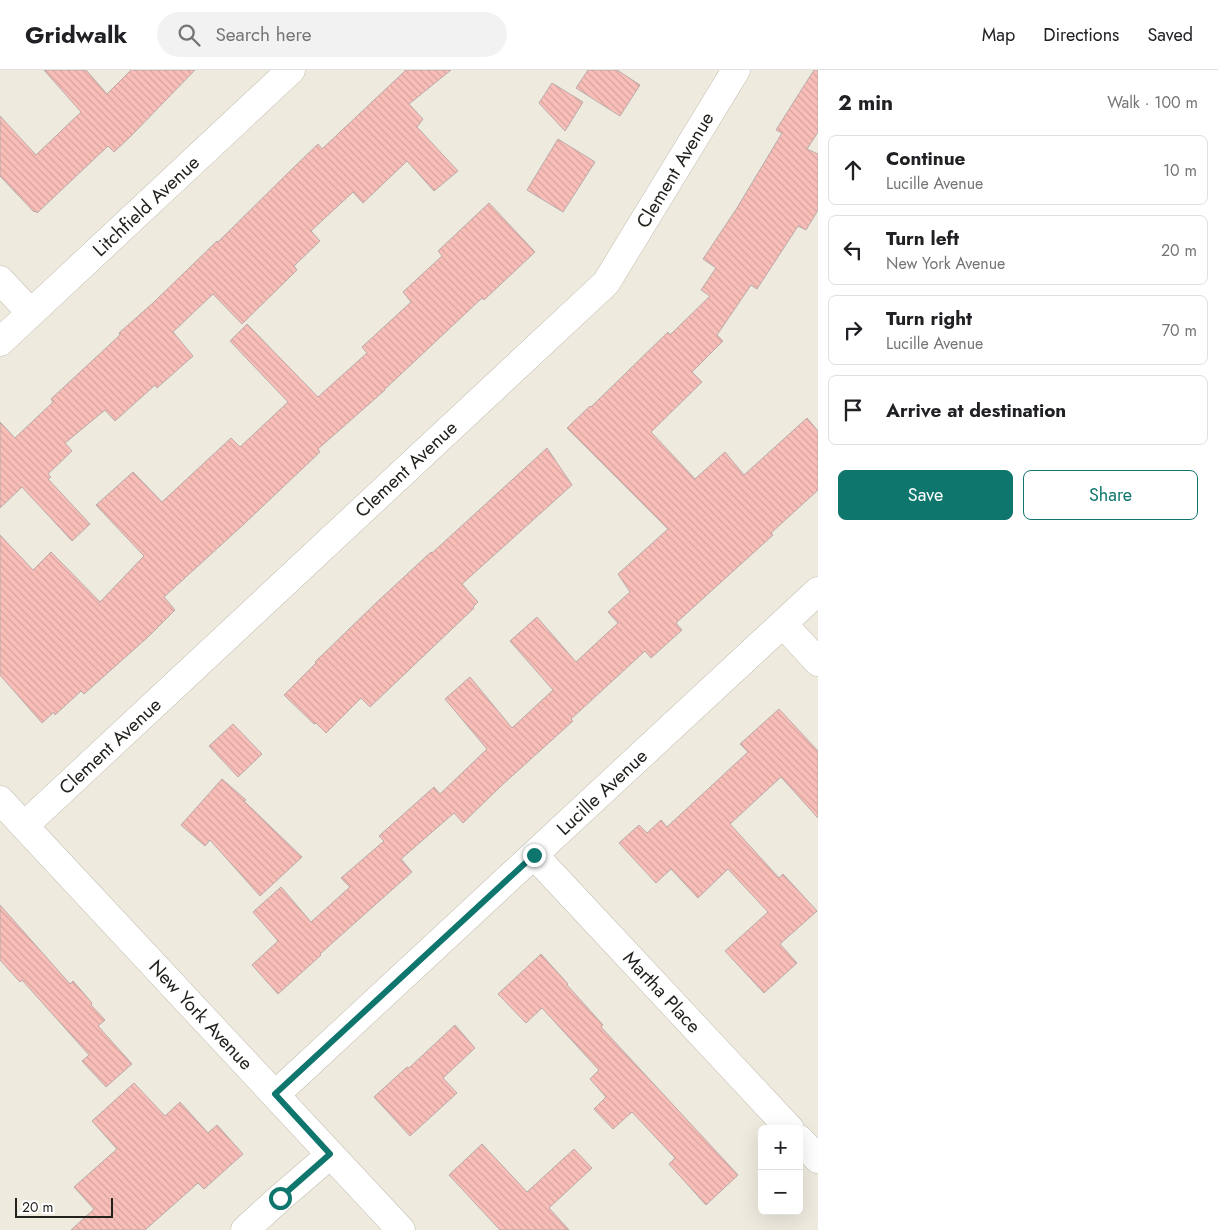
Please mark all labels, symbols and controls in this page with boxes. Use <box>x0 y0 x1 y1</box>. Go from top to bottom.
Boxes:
search box <box>157 12 507 57</box>
text: Gridwalk <box>25 17 127 52</box>
icon: search <box>175 21 203 49</box>
text: Search here <box>215 21 311 48</box>
text: Map <box>982 22 1015 48</box>
text: Directions <box>1043 22 1119 48</box>
text: Saved <box>1147 22 1193 48</box>
text: 2 min <box>838 88 893 118</box>
text: Walk · 100 m <box>1107 91 1198 114</box>
street label: Clement Avenue <box>630 107 720 233</box>
text: Continue <box>886 145 965 172</box>
street label: Litchfield Avenue <box>87 149 206 263</box>
icon: ahead <box>839 156 867 184</box>
text: 10 m <box>1163 159 1197 182</box>
text: Lucille Avenue <box>886 172 983 195</box>
text: Turn left <box>886 225 959 252</box>
icon: left <box>839 236 867 264</box>
text: 20 m <box>1161 239 1197 262</box>
text: New York Avenue <box>886 252 1005 275</box>
text: Turn right <box>886 305 972 332</box>
icon: right <box>839 316 867 344</box>
text: 70 m <box>1162 319 1197 342</box>
text: Lucille Avenue <box>886 332 983 355</box>
icon: arrive <box>839 396 867 424</box>
text: Arrive at destination <box>886 397 1066 424</box>
street label: Clement Avenue <box>349 414 463 524</box>
button: Save <box>838 470 1013 520</box>
button: Share <box>1023 470 1198 520</box>
street label: Clement Avenue <box>53 691 167 801</box>
street label: Lucille Avenue <box>551 743 654 841</box>
route end <box>523 844 546 867</box>
street label: Martha Place <box>617 945 707 1039</box>
street label: New York Avenue <box>143 954 259 1076</box>
map controls <box>758 1125 803 1215</box>
button: + <box>758 1125 803 1170</box>
button: − <box>758 1170 803 1215</box>
route start <box>269 1187 292 1210</box>
scale bar <box>15 1195 112 1218</box>
text: 20 m <box>22 1197 54 1217</box>

